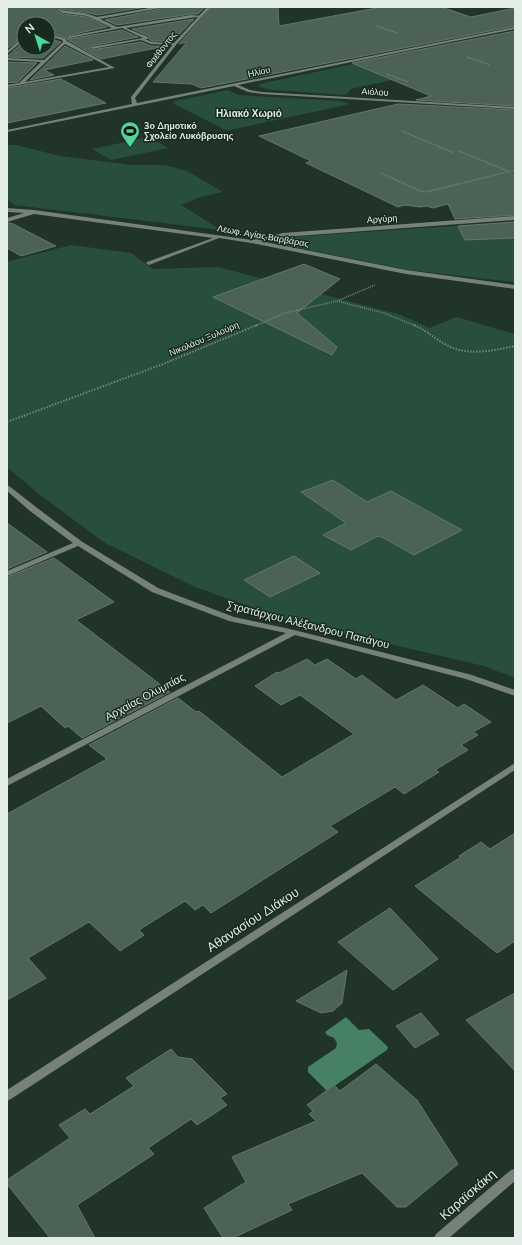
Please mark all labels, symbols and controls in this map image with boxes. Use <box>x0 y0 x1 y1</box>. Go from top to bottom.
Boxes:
north arrow <box>16 16 56 56</box>
text: N <box>22 20 38 37</box>
street label: Φαέθοντος <box>143 29 180 71</box>
street label: Ηλίου <box>247 64 272 80</box>
street label: Αιόλου <box>361 85 389 99</box>
district label: Ηλιακό Χωριό <box>216 107 282 121</box>
sports icon: 3ο Δημοτικό Σχολείο Λυκόβρυσης <box>119 120 141 148</box>
place label: 3ο Δημοτικό Σχολείο Λυκόβρυσης <box>144 120 234 142</box>
street label: Αργύρη <box>366 212 398 226</box>
street label: Λεωφ. Αγίας Βαρβάρας <box>216 222 310 250</box>
street label: Νικολάου Ξυλούρη <box>167 319 241 359</box>
street label: Στρατάρχου Αλέξανδρου Παπάγου <box>225 598 391 652</box>
street label: Αρχαίας Ολυμπίας <box>102 670 188 724</box>
street label: Αθανασίου Διάκου <box>203 883 303 957</box>
street label: Καραϊσκάκη <box>436 1165 500 1225</box>

